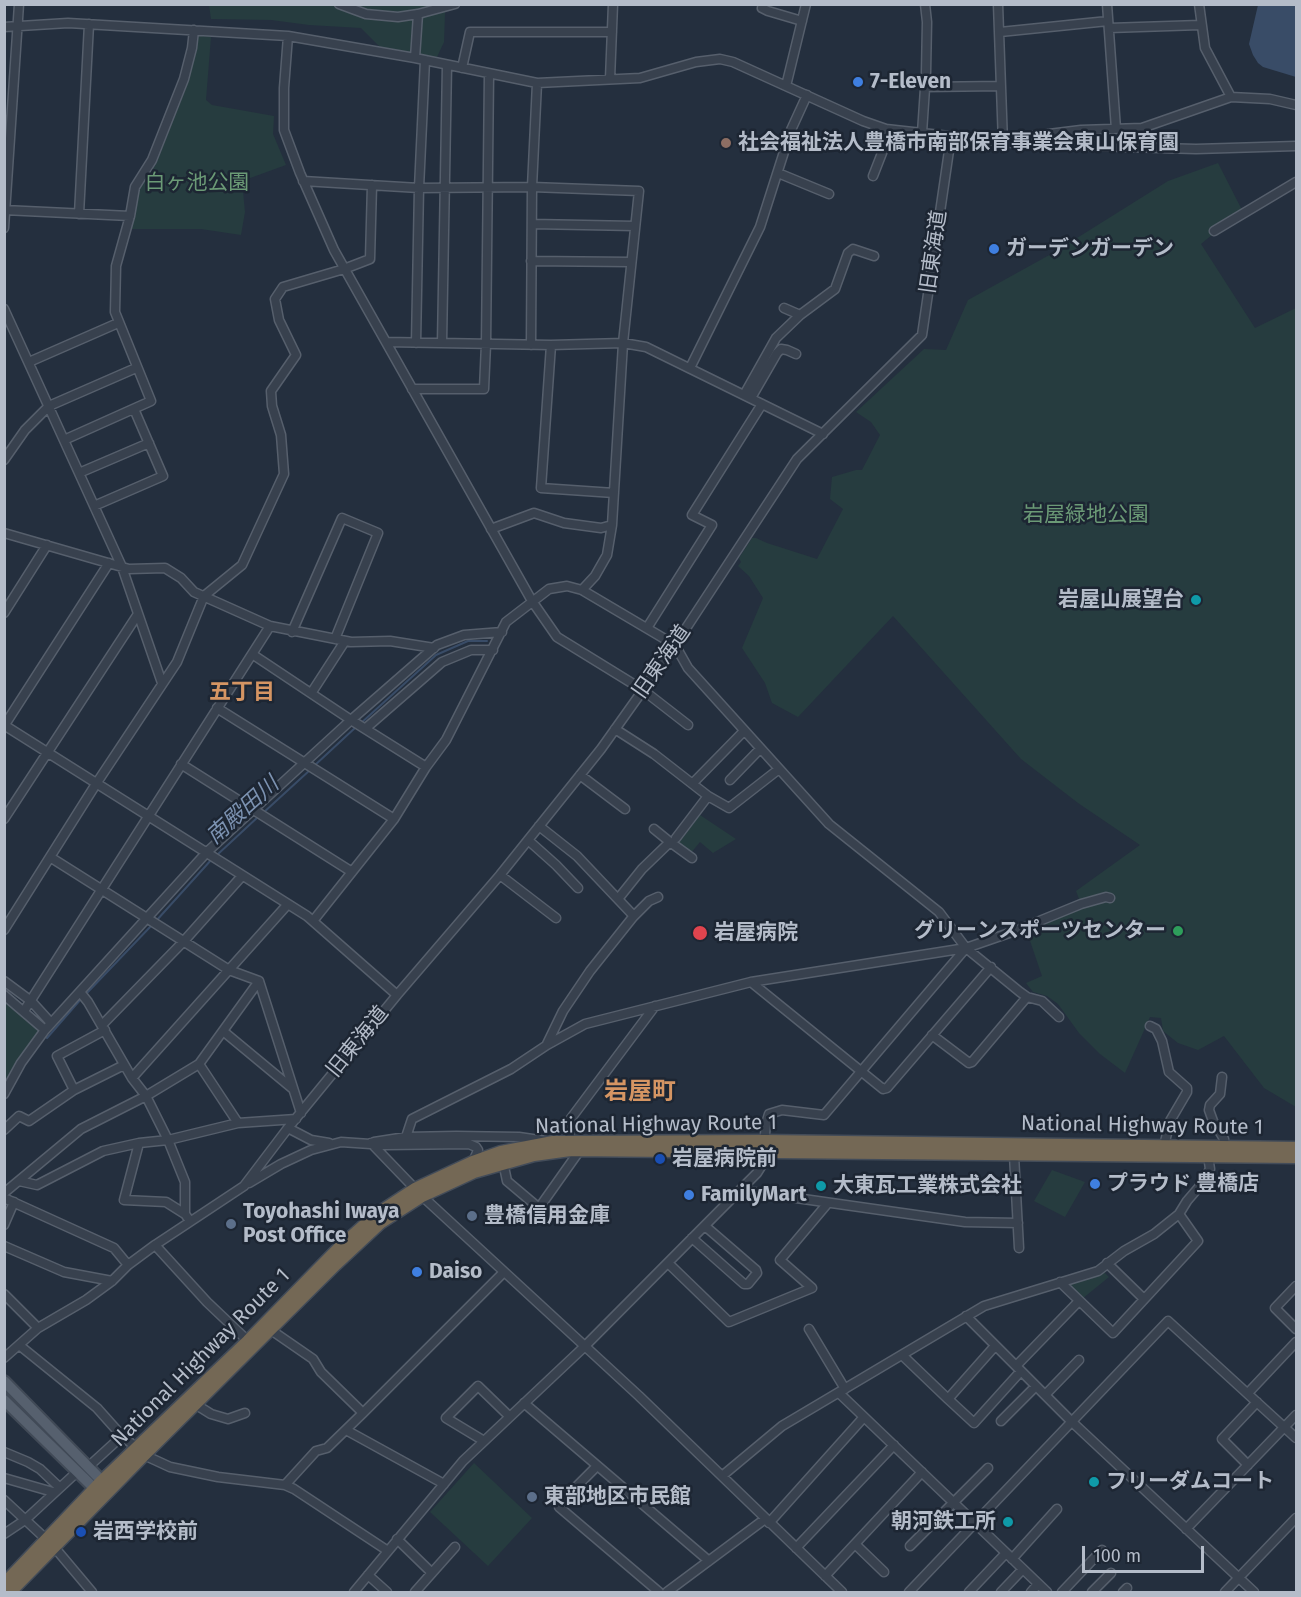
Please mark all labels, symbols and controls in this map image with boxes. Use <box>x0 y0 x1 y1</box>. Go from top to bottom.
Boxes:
place label: 7-Eleven <box>870 69 951 95</box>
marker: 7-Eleven <box>851 75 865 89</box>
place label: 社会福祉法人豊橋市南部保育事業会東山保育園 <box>738 130 1179 156</box>
marker: 社会福祉法人豊橋市南部保育事業会東山保育園 <box>719 136 733 150</box>
park label: 白ヶ池公園 <box>145 170 249 196</box>
street label: 旧東海道 <box>916 209 952 295</box>
place label: ガーデンガーデン <box>1006 236 1174 262</box>
marker: ガーデンガーデン <box>987 242 1001 256</box>
park label: 岩屋緑地公園 <box>1023 502 1149 528</box>
place label: 岩屋山展望台 <box>1058 587 1184 613</box>
marker: 岩屋山展望台 <box>1189 593 1203 607</box>
street label: 旧東海道 <box>628 620 696 704</box>
district label: 五丁目 <box>209 680 275 706</box>
water label: 南殿田川 <box>201 772 285 850</box>
place label: グリーンスポーツセンター <box>914 918 1166 944</box>
place label: 岩屋病院 <box>714 920 798 946</box>
marker: 岩屋病院 <box>691 924 709 942</box>
marker: グリーンスポーツセンター <box>1171 924 1185 938</box>
street label: 旧東海道 <box>322 1001 394 1083</box>
district label: 岩屋町 <box>604 1078 676 1106</box>
street label: National Highway Route 1 <box>535 1110 777 1140</box>
street label: National Highway Route 1 <box>1021 1111 1263 1141</box>
place label: 岩屋病院前 <box>672 1146 777 1172</box>
marker: 岩屋病院前 <box>653 1152 667 1166</box>
place label: プラウド 豊橋店 <box>1107 1171 1259 1197</box>
place label: 大東瓦工業株式会社 <box>833 1173 1022 1199</box>
marker: プラウド 豊橋店 <box>1088 1177 1102 1191</box>
marker: 大東瓦工業株式会社 <box>814 1179 828 1193</box>
place label: FamilyMart <box>701 1182 807 1208</box>
marker: FamilyMart <box>682 1188 696 1202</box>
place label: Toyohashi Iwaya Post Office <box>243 1199 400 1249</box>
place label: 豊橋信用金庫 <box>484 1203 610 1229</box>
marker: 豊橋信用金庫 <box>465 1209 479 1223</box>
marker: Toyohashi Iwaya Post Office <box>224 1217 238 1231</box>
place label: Daiso <box>429 1259 482 1285</box>
street label: National Highway Route 1 <box>106 1263 296 1453</box>
marker: Daiso <box>410 1265 424 1279</box>
place label: フリーダムコート <box>1106 1469 1274 1495</box>
marker: フリーダムコート <box>1087 1475 1101 1489</box>
place label: 東部地区市民館 <box>544 1484 691 1510</box>
marker: 東部地区市民館 <box>525 1490 539 1504</box>
place label: 朝河鉄工所 <box>891 1509 996 1535</box>
marker: 朝河鉄工所 <box>1001 1515 1015 1529</box>
place label: 岩西学校前 <box>93 1519 198 1545</box>
marker: 岩西学校前 <box>74 1525 88 1539</box>
scale bar <box>1085 1534 1206 1572</box>
text: 100 m <box>1093 1545 1141 1567</box>

